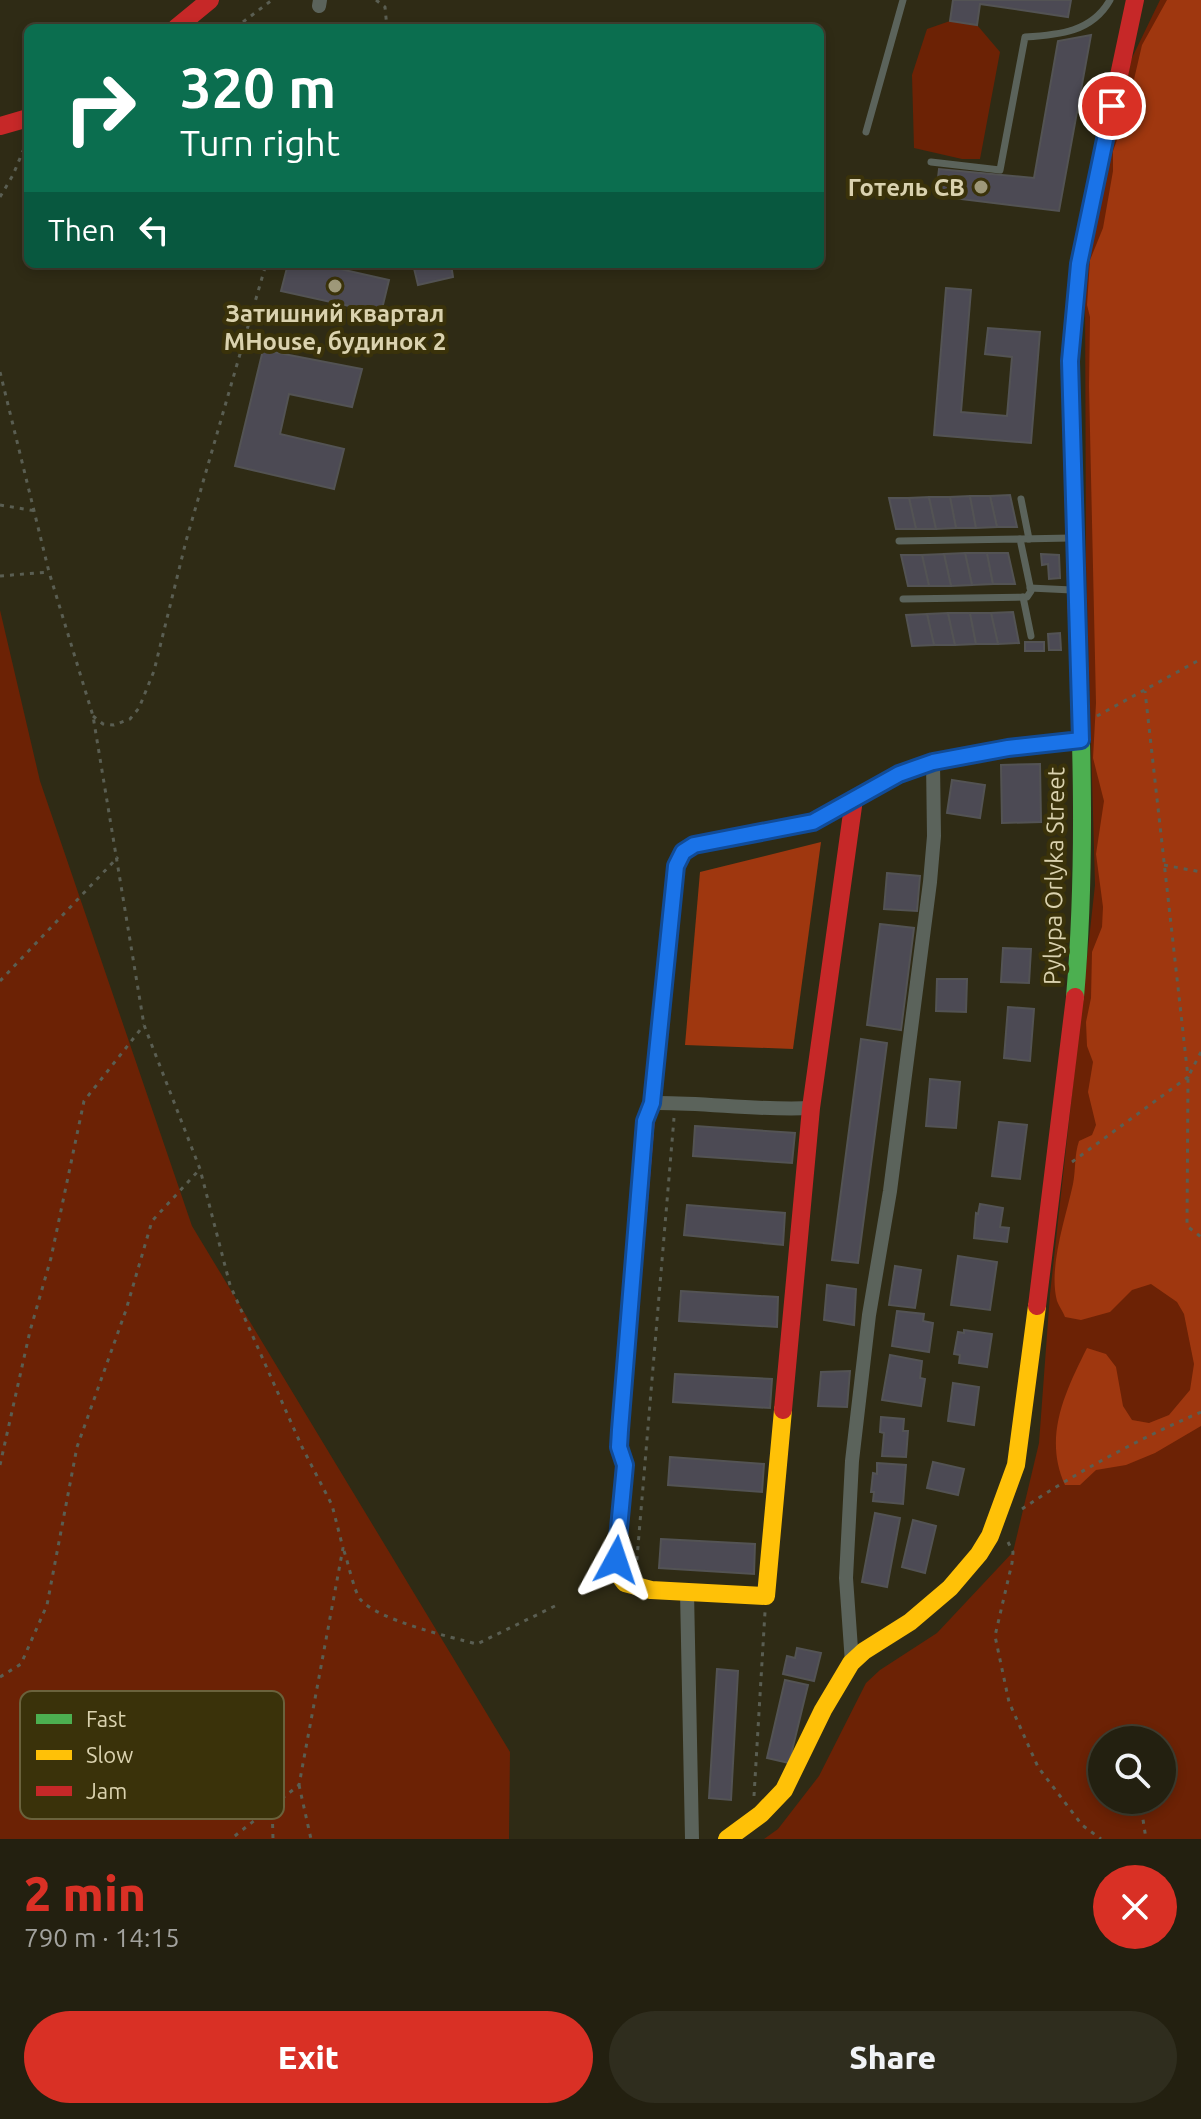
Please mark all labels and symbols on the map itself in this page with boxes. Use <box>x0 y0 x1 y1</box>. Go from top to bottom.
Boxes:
pin <box>1078 72 1146 140</box>
place label: Готель СВ <box>848 174 965 201</box>
marker: Готель СВ <box>972 178 990 196</box>
marker: Затишний квартал MHouse, будинок 2 <box>326 277 344 295</box>
place label: Затишний квартал MHouse, будинок 2 <box>224 300 446 355</box>
street label: Pylypa Orlyka Street <box>1039 766 1069 985</box>
position arrow <box>574 1518 658 1602</box>
legend <box>20 1691 284 1819</box>
text: Fast <box>86 1706 127 1731</box>
text: Slow <box>86 1742 133 1767</box>
text: Jam <box>86 1778 127 1803</box>

